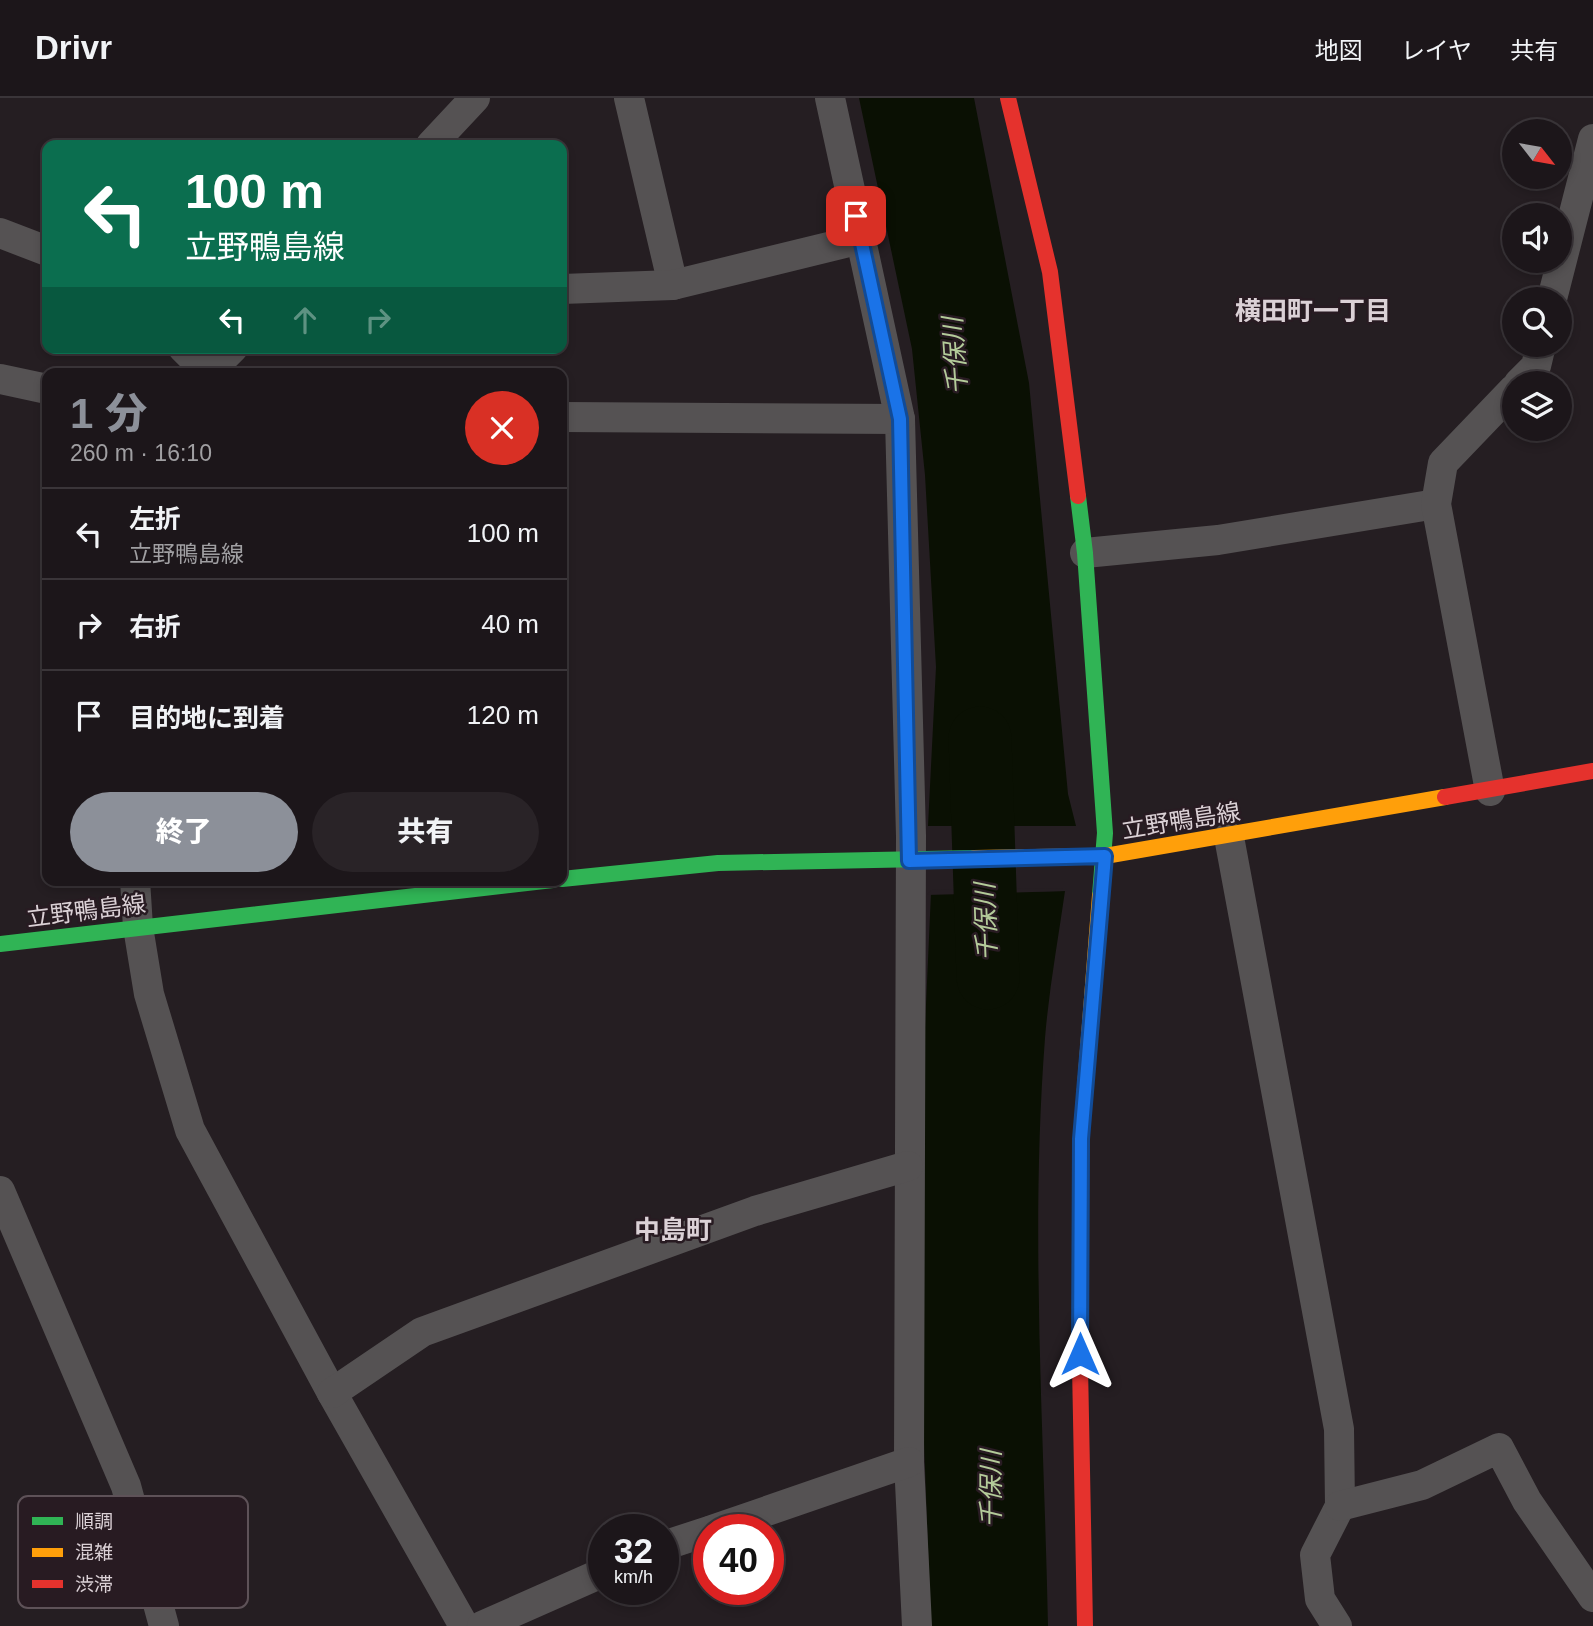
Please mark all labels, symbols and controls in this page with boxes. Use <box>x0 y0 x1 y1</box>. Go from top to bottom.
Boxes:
text: Drivr <box>35 29 112 66</box>
text: 地図 <box>1315 37 1363 64</box>
text: レイヤ <box>1401 37 1472 64</box>
text: 共有 <box>1510 37 1558 64</box>
north arrow <box>1502 119 1572 189</box>
map controls <box>1502 119 1572 441</box>
text: 100 m <box>185 164 324 218</box>
icon: left <box>70 168 161 259</box>
pin <box>826 186 886 246</box>
icon: arrive <box>837 197 875 235</box>
button: sound <box>1502 203 1572 273</box>
text: 立野鴨島線 <box>185 229 345 265</box>
button: search <box>1502 287 1572 357</box>
district label: 横田町一丁目 <box>1235 296 1391 326</box>
icon: left <box>213 301 251 339</box>
icon: ahead <box>286 301 324 339</box>
icon: right <box>359 301 397 339</box>
water label: 千保川 <box>937 313 973 396</box>
button: layers <box>1502 371 1572 441</box>
text: 1 分 <box>70 390 147 437</box>
button: close <box>465 391 539 465</box>
text: 260 m · 16:10 <box>70 440 212 466</box>
text: 左折 <box>129 504 181 534</box>
icon: left <box>70 515 108 553</box>
text: 100 m <box>467 518 539 548</box>
text: 立野鴨島線 <box>129 541 244 567</box>
icon: right <box>70 606 108 644</box>
text: 40 m <box>481 609 539 639</box>
text: 右折 <box>129 612 181 642</box>
icon: arrive <box>70 697 108 735</box>
text: 120 m <box>467 700 539 730</box>
text: 目的地に到着 <box>129 703 285 733</box>
button: 終了 <box>70 792 298 872</box>
button: 共有 <box>312 792 539 872</box>
street label: 立野鴨島線 <box>1120 798 1242 843</box>
water label: 千保川 <box>970 880 1002 962</box>
street label: 立野鴨島線 <box>25 890 147 931</box>
district label: 中島町 <box>634 1215 712 1245</box>
position arrow <box>1043 1317 1117 1391</box>
water label: 千保川 <box>976 1447 1006 1528</box>
legend <box>18 1496 248 1608</box>
text: 順調 <box>75 1511 113 1532</box>
speed limit sign: 40 <box>693 1514 784 1605</box>
text: 32 <box>614 1531 653 1570</box>
text: 混雑 <box>75 1542 113 1563</box>
text: km/h <box>614 1567 653 1587</box>
text: 渋滞 <box>75 1574 113 1595</box>

